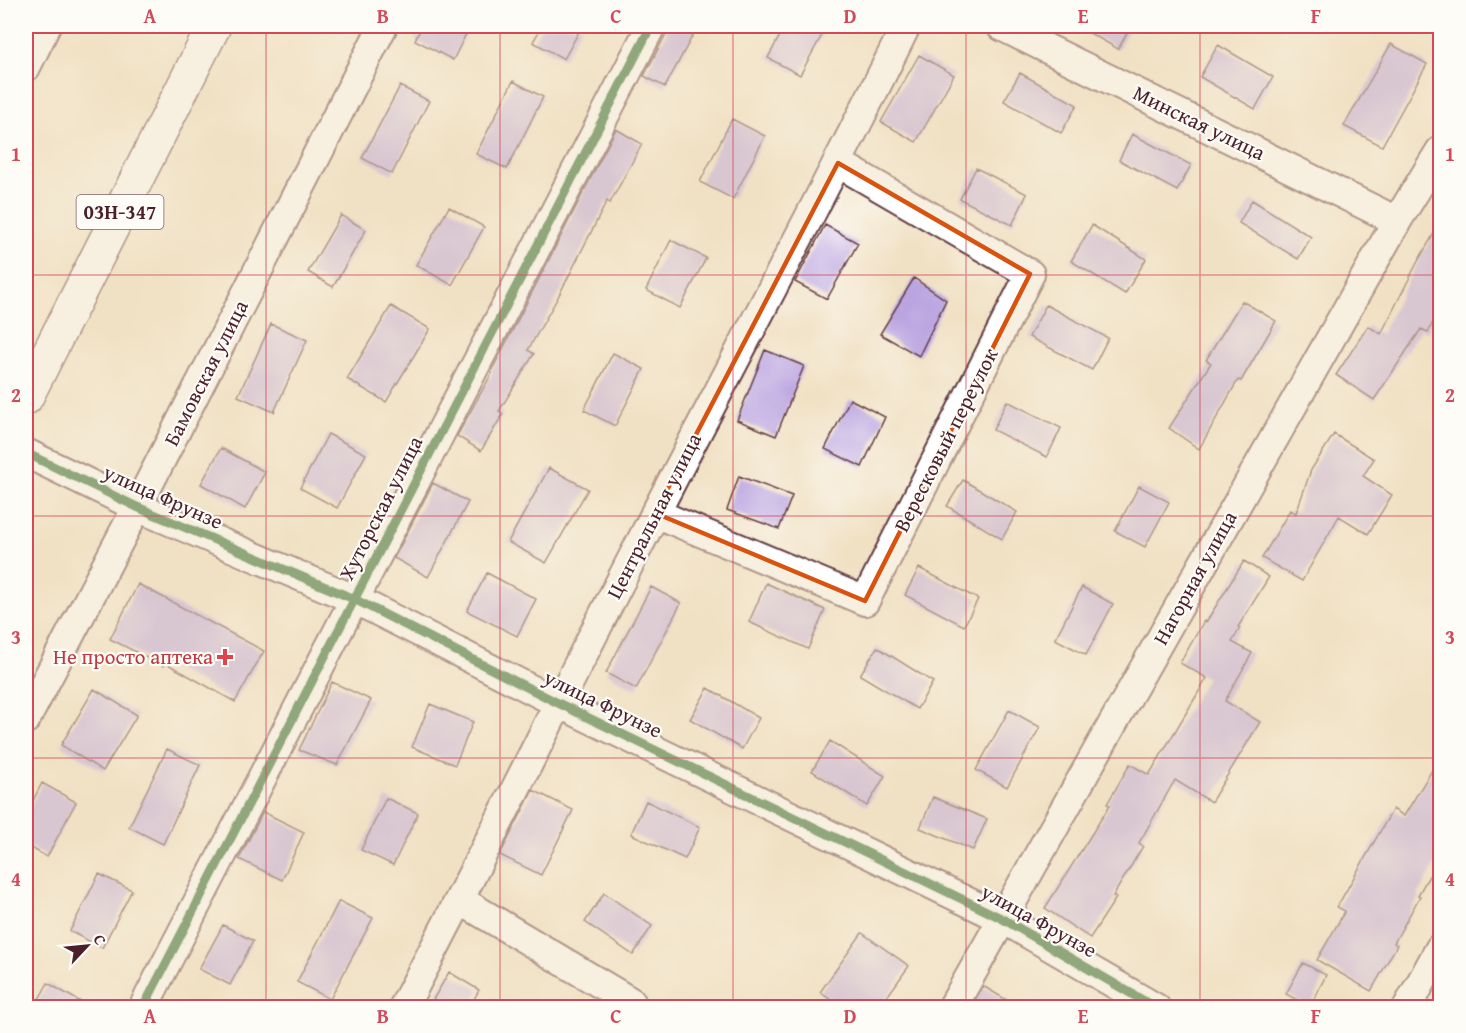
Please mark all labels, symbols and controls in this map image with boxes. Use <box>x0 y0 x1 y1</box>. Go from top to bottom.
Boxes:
text: A <box>144 1 157 30</box>
text: B <box>377 1 389 30</box>
text: C <box>610 1 622 30</box>
text: D <box>843 1 857 30</box>
text: E <box>1078 1 1089 30</box>
text: F <box>1311 1 1321 30</box>
street label: Минская улица <box>1128 77 1270 168</box>
text: 1 <box>11 139 21 168</box>
text: 1 <box>1445 139 1455 168</box>
road number: 03Н-347 <box>76 195 164 229</box>
street label: Бамовская улица <box>155 294 256 451</box>
street label: Вересковый переулок <box>886 342 1005 537</box>
text: 2 <box>11 380 21 409</box>
text: 2 <box>1445 380 1455 409</box>
street label: Центральная улица <box>598 427 709 604</box>
street label: Хуторская улица <box>331 430 430 585</box>
street label: улица Фрунзе <box>97 456 228 537</box>
street label: Нагорная улица <box>1145 505 1244 650</box>
text: 3 <box>11 622 21 651</box>
text: 3 <box>1445 622 1455 651</box>
place label: Не просто аптека <box>53 641 213 672</box>
marker: Не просто аптека <box>218 650 232 664</box>
street label: улица Фрунзе <box>538 661 668 746</box>
text: 4 <box>11 864 21 893</box>
text: 4 <box>1445 864 1455 893</box>
street label: улица Фрунзе <box>975 875 1103 965</box>
north arrow <box>57 916 117 976</box>
text: С <box>88 930 113 949</box>
text: A <box>144 1001 157 1030</box>
text: B <box>377 1001 389 1030</box>
text: C <box>610 1001 622 1030</box>
text: D <box>843 1001 857 1030</box>
text: E <box>1078 1001 1089 1030</box>
text: F <box>1311 1001 1321 1030</box>

